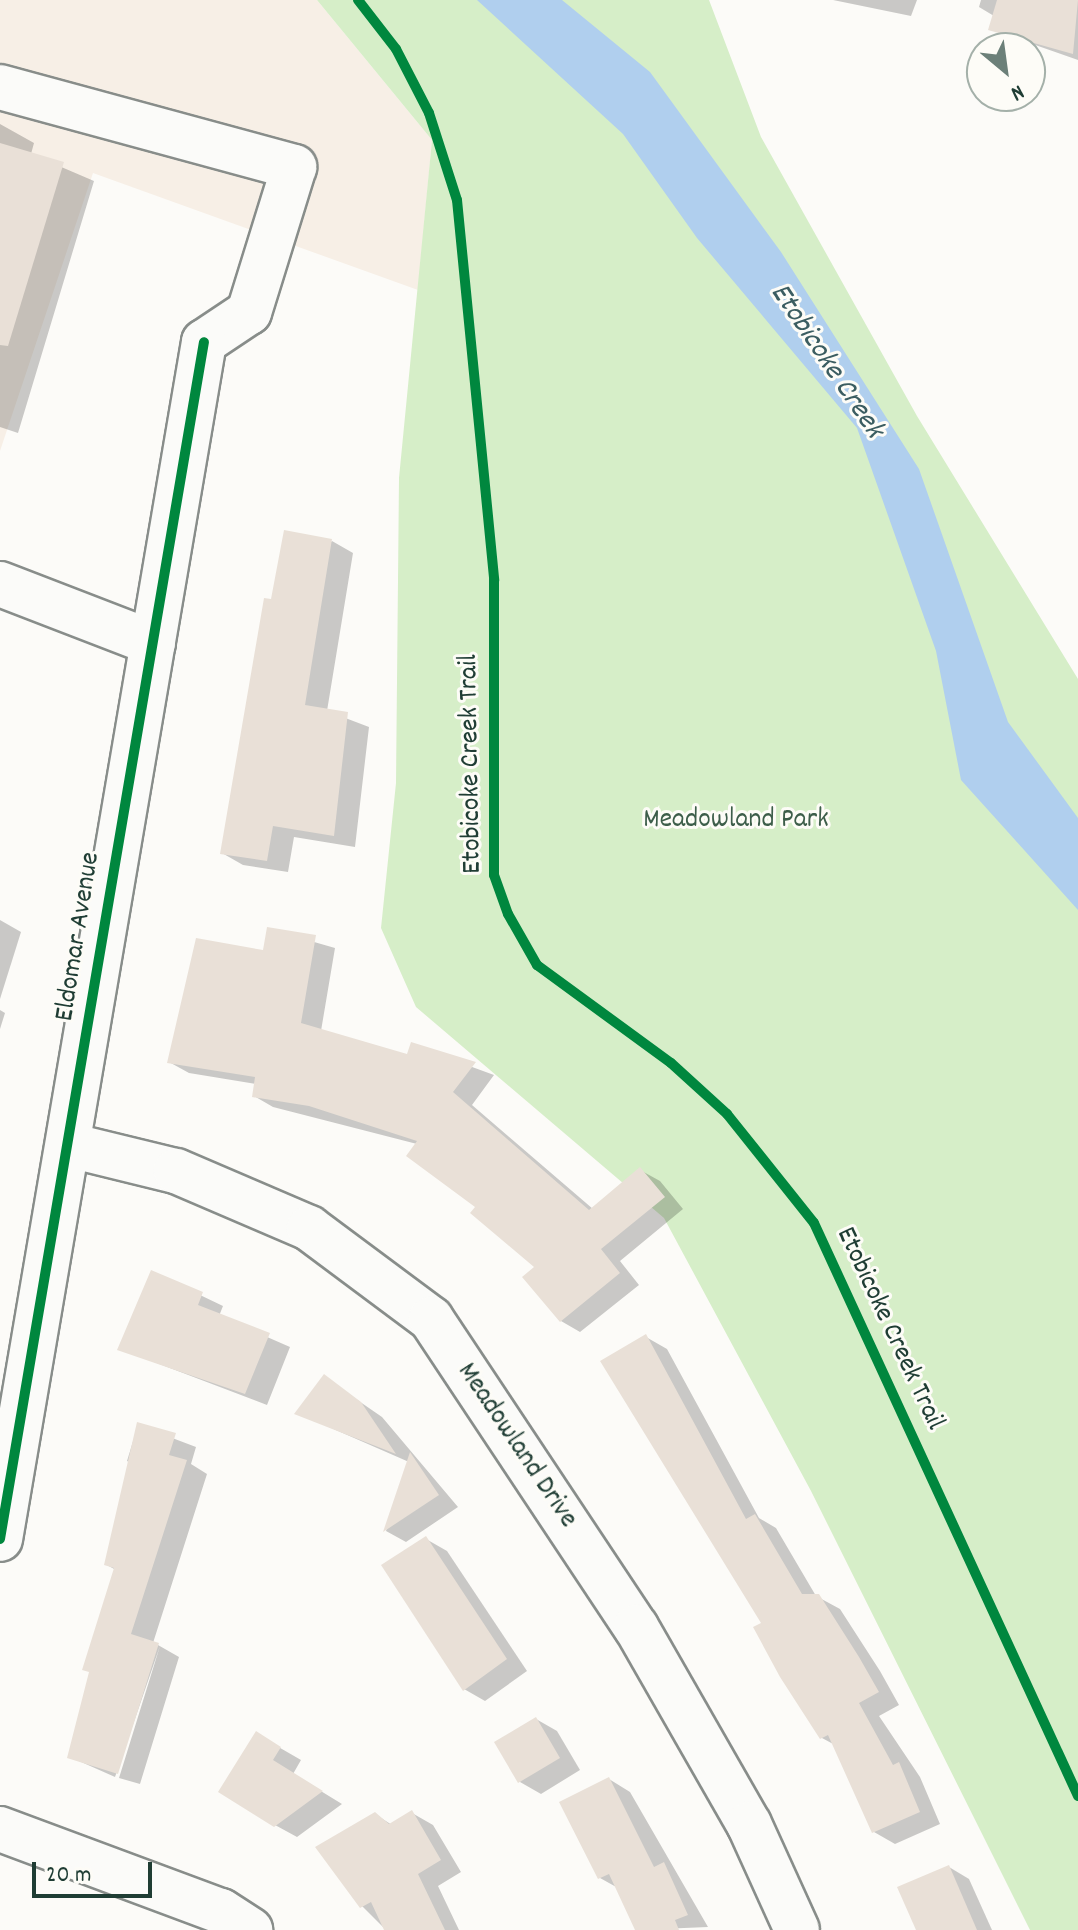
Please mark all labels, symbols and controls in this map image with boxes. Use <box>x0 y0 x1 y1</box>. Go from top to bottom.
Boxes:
north arrow <box>966 32 1046 112</box>
text: N <box>1005 75 1029 108</box>
water label: Etobicoke Creek <box>760 278 890 446</box>
street label: Etobicoke Creek Trail <box>453 654 491 874</box>
park label: Meadowland Park <box>643 804 829 838</box>
street label: Eldomar Avenue <box>49 850 109 1024</box>
street label: Etobicoke Creek Trail <box>827 1222 951 1436</box>
street label: Meadowland Drive <box>448 1357 584 1535</box>
scale bar <box>36 1846 156 1896</box>
text: 20 m <box>46 1859 92 1893</box>

